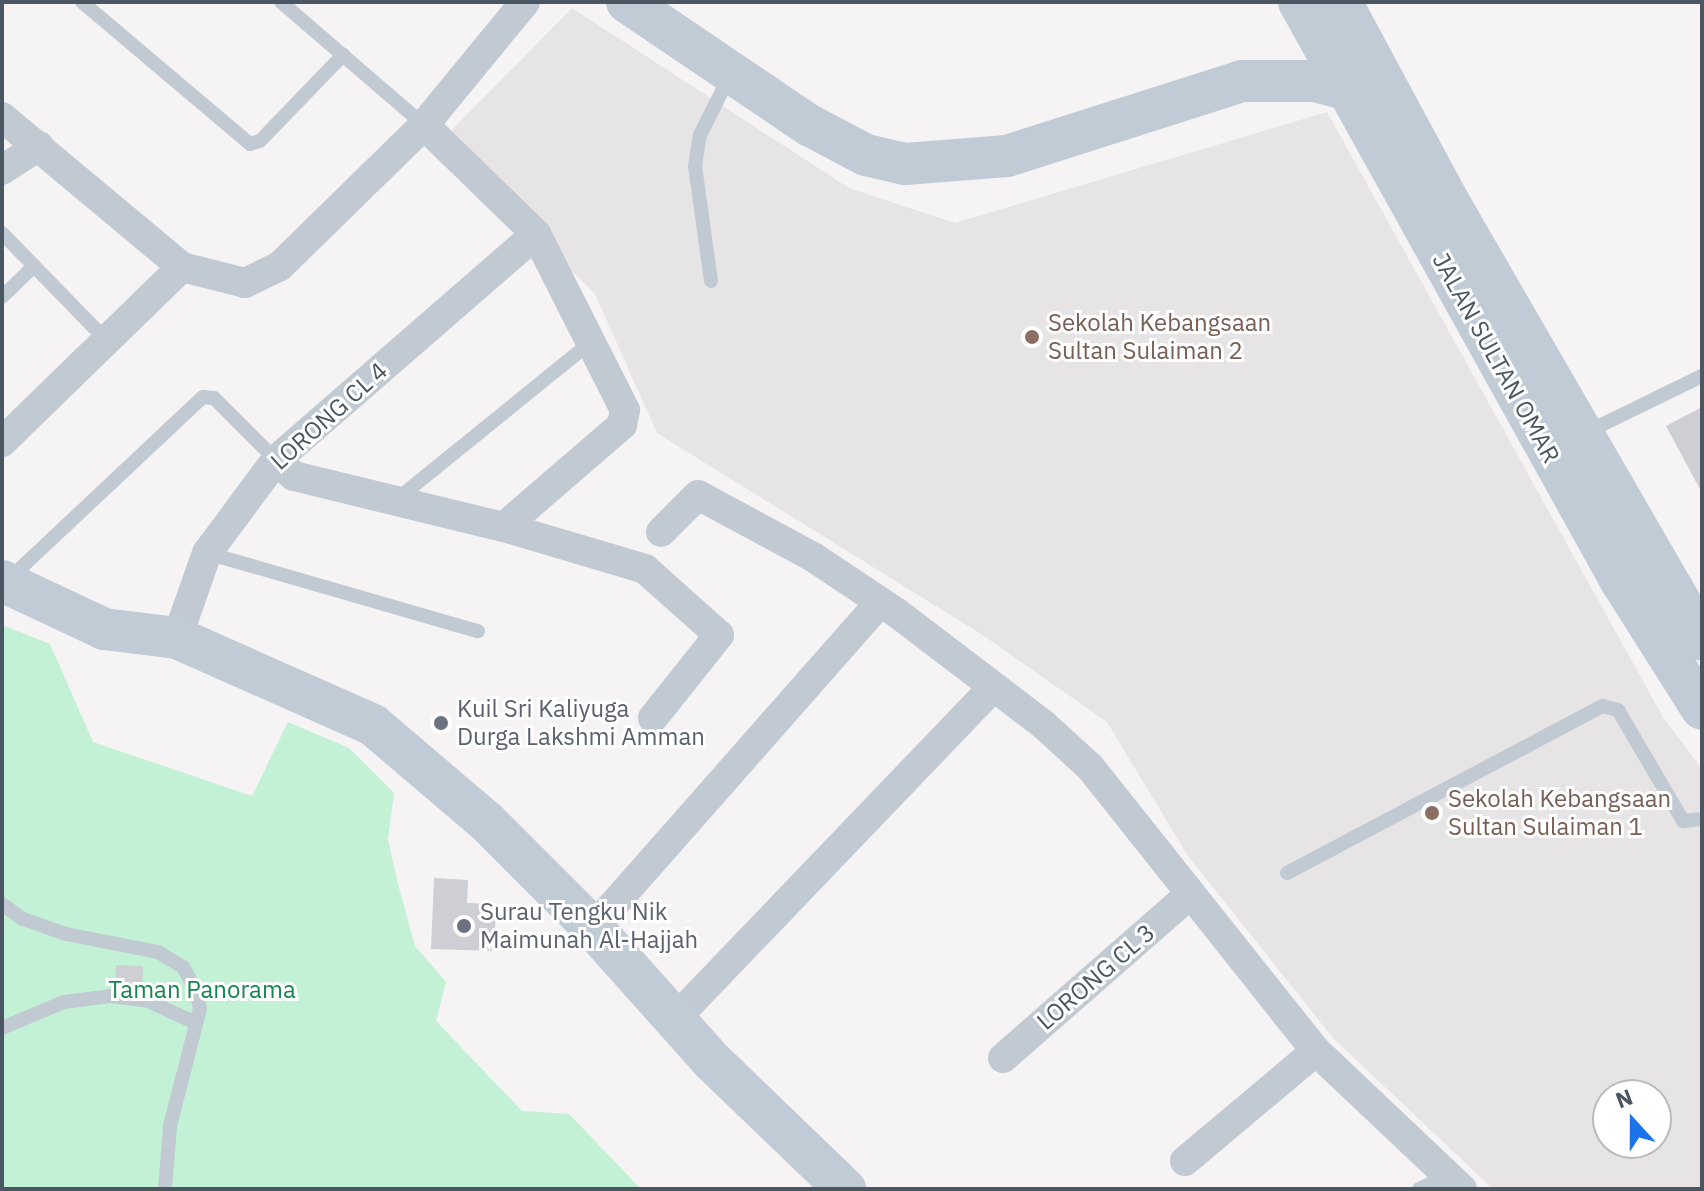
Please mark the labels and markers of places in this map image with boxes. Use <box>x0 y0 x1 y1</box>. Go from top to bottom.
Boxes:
place label: Sekolah Kebangsaan Sultan Sulaiman 2 <box>1048 309 1271 365</box>
marker: Sekolah Kebangsaan Sultan Sulaiman 2 <box>1023 328 1041 346</box>
place label: Kuil Sri Kaliyuga Durga Lakshmi Amman <box>457 695 705 751</box>
marker: Kuil Sri Kaliyuga Durga Lakshmi Amman <box>432 714 450 732</box>
place label: Sekolah Kebangsaan Sultan Sulaiman 1 <box>1448 785 1671 841</box>
marker: Sekolah Kebangsaan Sultan Sulaiman 1 <box>1423 804 1441 822</box>
place label: Surau Tengku Nik Maimunah Al-Hajjah <box>480 898 698 954</box>
marker: Surau Tengku Nik Maimunah Al-Hajjah <box>455 917 473 935</box>

